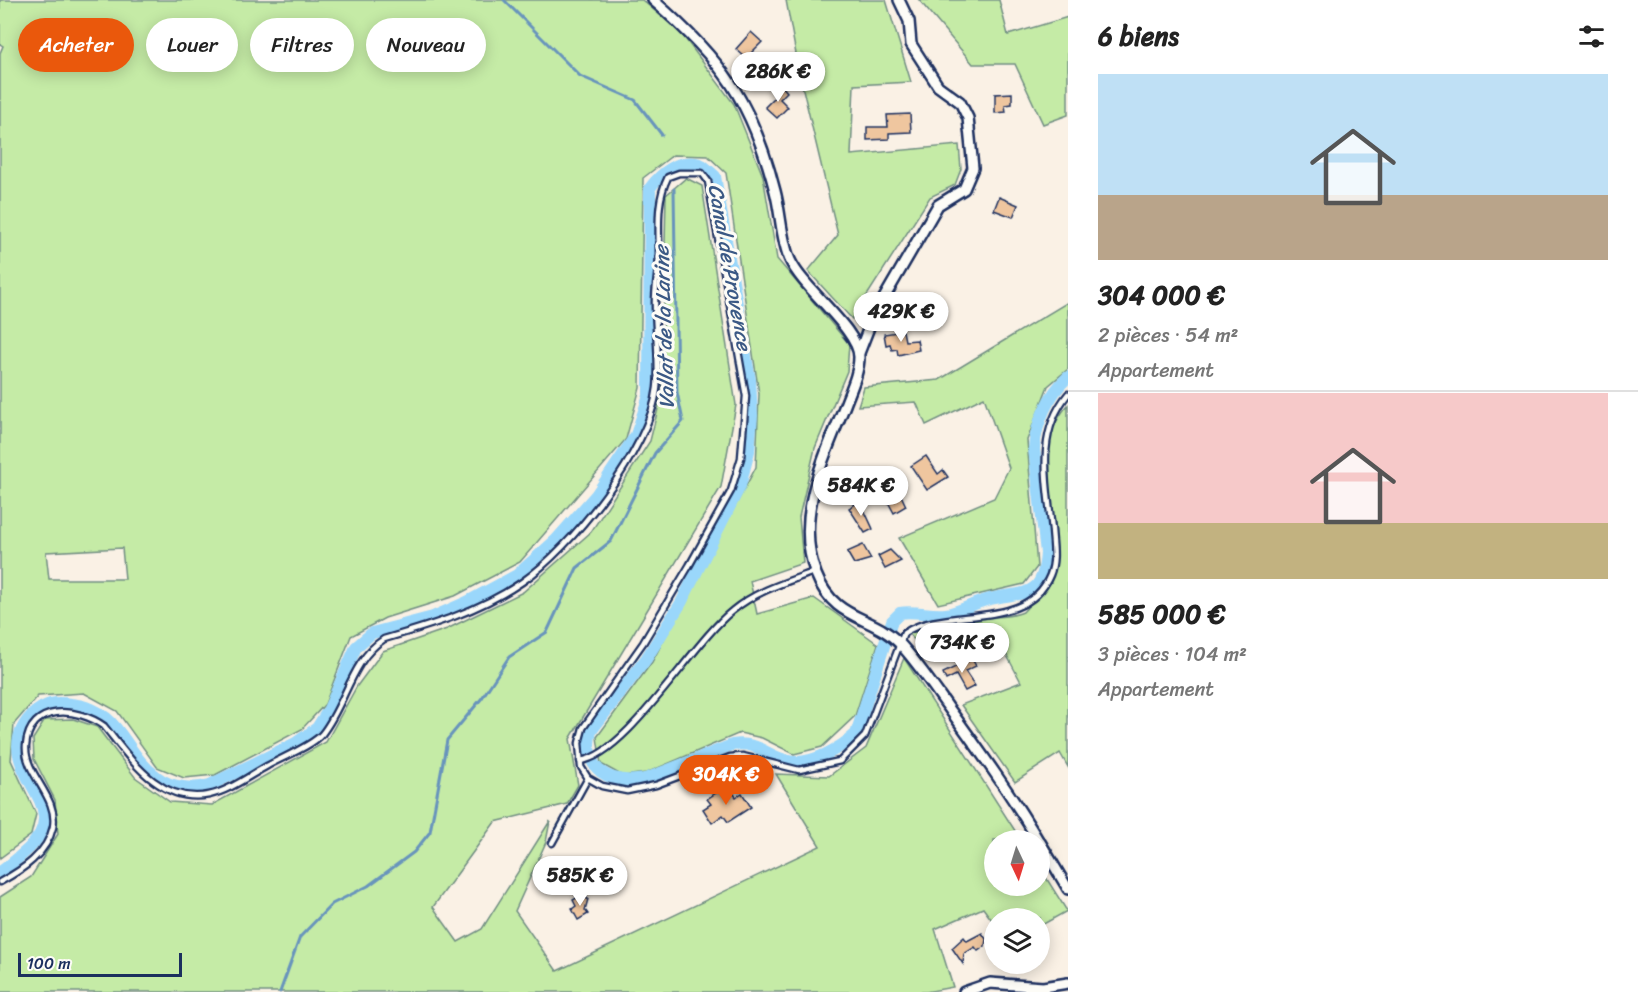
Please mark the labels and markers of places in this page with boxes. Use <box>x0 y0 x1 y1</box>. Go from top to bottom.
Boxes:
pin: 286K € <box>729 52 827 103</box>
pin: 429K € <box>852 292 950 343</box>
pin: 584K € <box>812 466 910 517</box>
pin: 734K € <box>913 623 1011 674</box>
pin: 304K € <box>677 755 775 806</box>
pin: 585K € <box>531 856 629 907</box>

